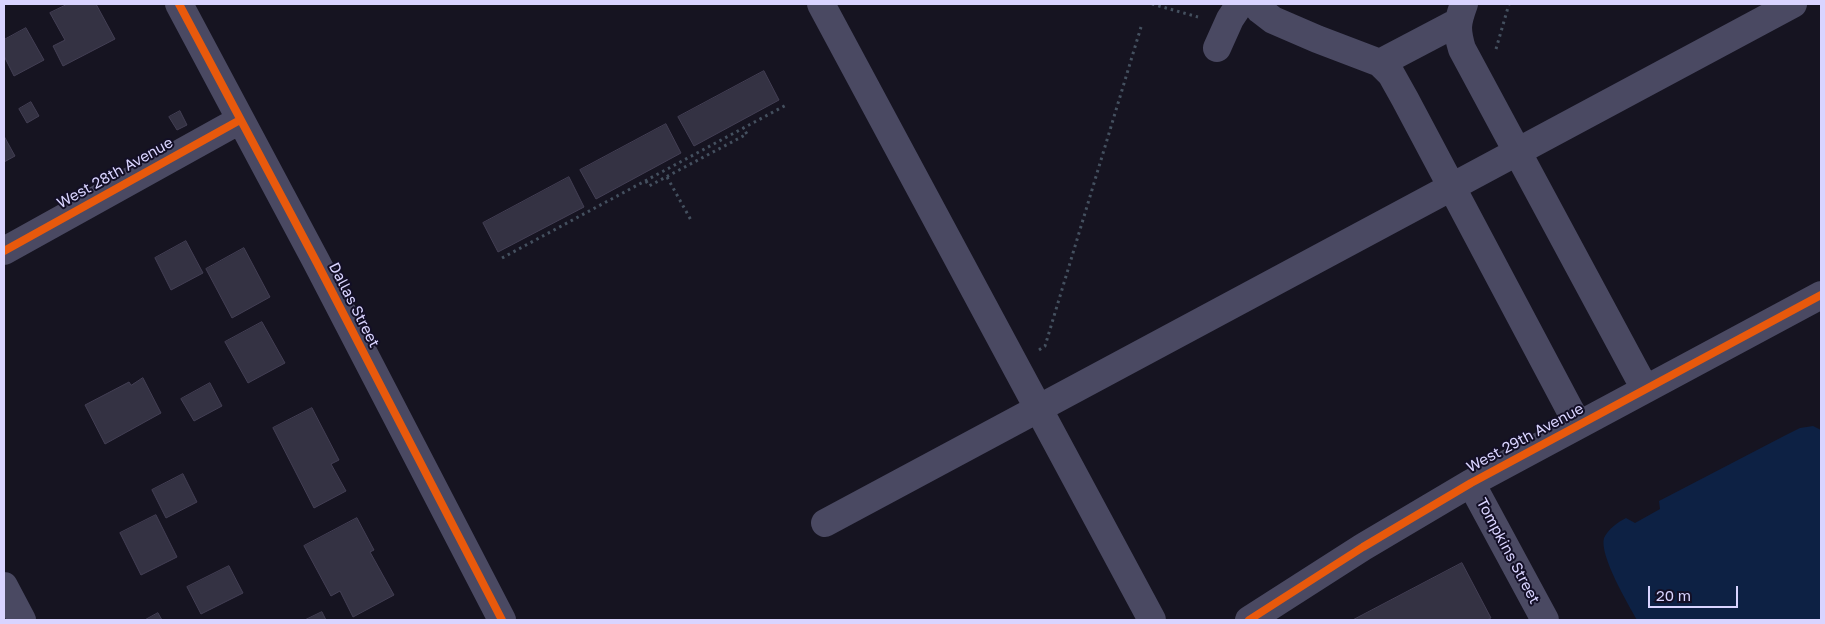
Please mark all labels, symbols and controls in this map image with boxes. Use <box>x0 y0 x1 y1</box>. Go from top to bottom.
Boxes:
street label: West 28th Avenue <box>54 134 176 212</box>
street label: Dallas Street <box>325 259 383 351</box>
street label: West 29th Avenue <box>1463 400 1587 476</box>
street label: Tompkins Street <box>1473 495 1543 607</box>
scale bar <box>1650 576 1740 608</box>
text: 20 m <box>1656 586 1691 604</box>

